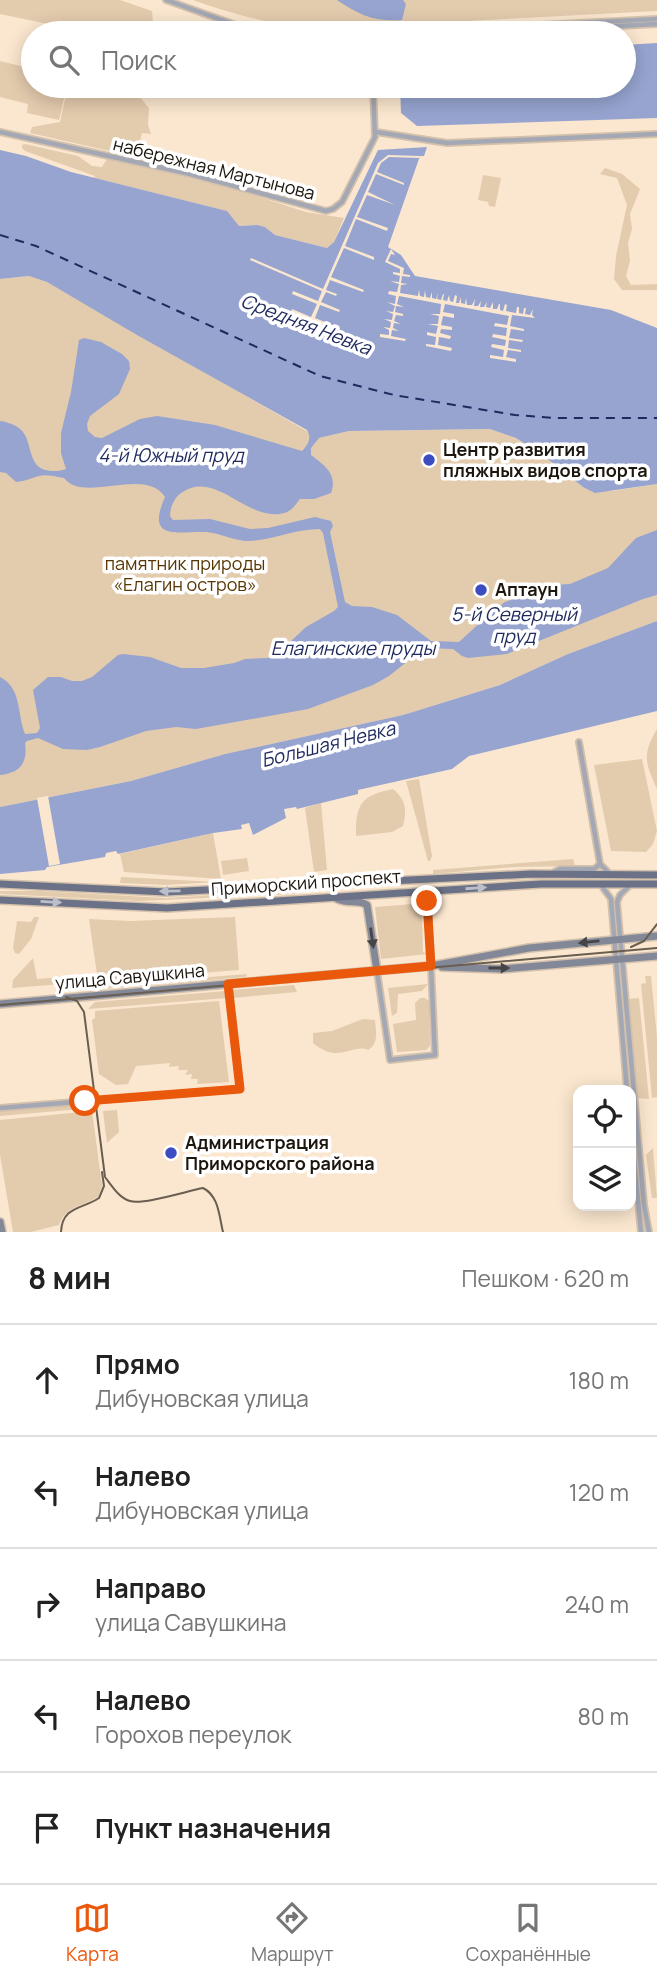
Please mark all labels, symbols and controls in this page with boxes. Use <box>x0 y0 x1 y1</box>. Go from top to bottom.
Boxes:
search box <box>21 21 636 98</box>
icon: search <box>45 41 83 79</box>
text: Поиск <box>101 42 176 78</box>
street label: набережная Мартынова <box>111 131 318 205</box>
water label: Средняя Невка <box>237 287 376 361</box>
place label: Центр развития пляжных видов спорта <box>443 437 648 482</box>
water label: 4-й Южный пруд <box>98 442 245 468</box>
marker: Центр развития пляжных видов спорта <box>421 452 437 468</box>
park label: памятник природы «Елагин остров» <box>105 551 265 596</box>
place label: Аптаун <box>495 577 558 601</box>
marker: Аптаун <box>473 582 489 598</box>
water label: 5-й Северный пруд <box>451 601 579 649</box>
water label: Елагинские пруды <box>271 635 436 661</box>
water label: Большая Невка <box>258 714 399 773</box>
street label: Приморский проспект <box>210 863 402 901</box>
one-way arrow <box>465 882 487 893</box>
route end <box>411 885 442 916</box>
one-way arrow <box>158 886 180 897</box>
one-way arrow <box>40 896 62 907</box>
one-way arrow <box>367 927 378 949</box>
one-way arrow <box>578 937 600 948</box>
street label: улица Савушкина <box>54 958 206 994</box>
one-way arrow <box>488 962 510 974</box>
route start <box>69 1085 100 1116</box>
map controls <box>573 1085 636 1211</box>
button: locate <box>573 1085 636 1148</box>
place label: Администрация Приморского района <box>185 1130 375 1175</box>
marker: Администрация Приморского района <box>163 1145 179 1161</box>
button: layers <box>573 1148 636 1211</box>
text: 8 мин <box>28 1257 111 1298</box>
text: Пешком · 620 m <box>462 1262 629 1294</box>
text: Прямо <box>95 1346 180 1382</box>
icon: ahead <box>28 1361 66 1399</box>
text: 180 m <box>569 1364 629 1396</box>
text: Дибуновская улица <box>95 1382 309 1414</box>
text: Налево <box>95 1458 191 1494</box>
icon: left <box>28 1473 66 1511</box>
text: 120 m <box>569 1476 629 1508</box>
text: Дибуновская улица <box>95 1494 309 1526</box>
text: Направо <box>95 1570 206 1606</box>
icon: right <box>28 1585 66 1623</box>
text: 240 m <box>565 1588 629 1620</box>
text: улица Савушкина <box>95 1606 287 1638</box>
text: Налево <box>95 1682 191 1718</box>
icon: left <box>28 1697 66 1735</box>
text: 80 m <box>578 1700 629 1732</box>
text: Горохов переулок <box>95 1718 291 1750</box>
icon: arrive <box>28 1809 66 1847</box>
text: Пункт назначения <box>95 1810 331 1846</box>
tab: Карта <box>66 1899 119 1967</box>
tab: Маршрут <box>251 1899 334 1967</box>
tab: Сохранённые <box>466 1899 591 1967</box>

